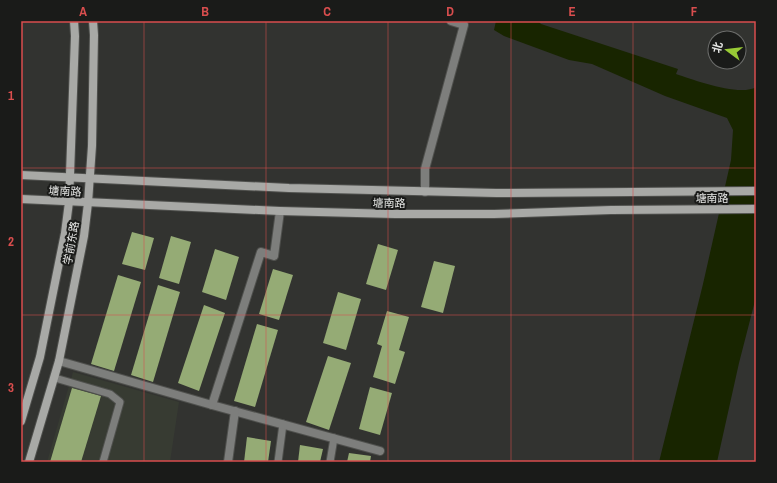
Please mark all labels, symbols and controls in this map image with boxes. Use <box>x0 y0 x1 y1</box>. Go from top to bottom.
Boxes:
text: A <box>79 3 87 20</box>
text: B <box>201 3 209 20</box>
text: C <box>323 3 331 20</box>
text: D <box>446 3 454 20</box>
text: E <box>568 3 576 20</box>
text: F <box>691 3 698 20</box>
north arrow <box>707 30 747 70</box>
text: 北 <box>709 40 726 55</box>
text: 1 <box>8 87 14 104</box>
street label: 塘南路 <box>48 183 82 199</box>
street label: 塘南路 <box>696 191 729 205</box>
street label: 塘南路 <box>372 196 406 210</box>
street label: 学前东路 <box>60 220 82 266</box>
text: 2 <box>8 233 14 250</box>
text: 3 <box>8 379 14 396</box>

